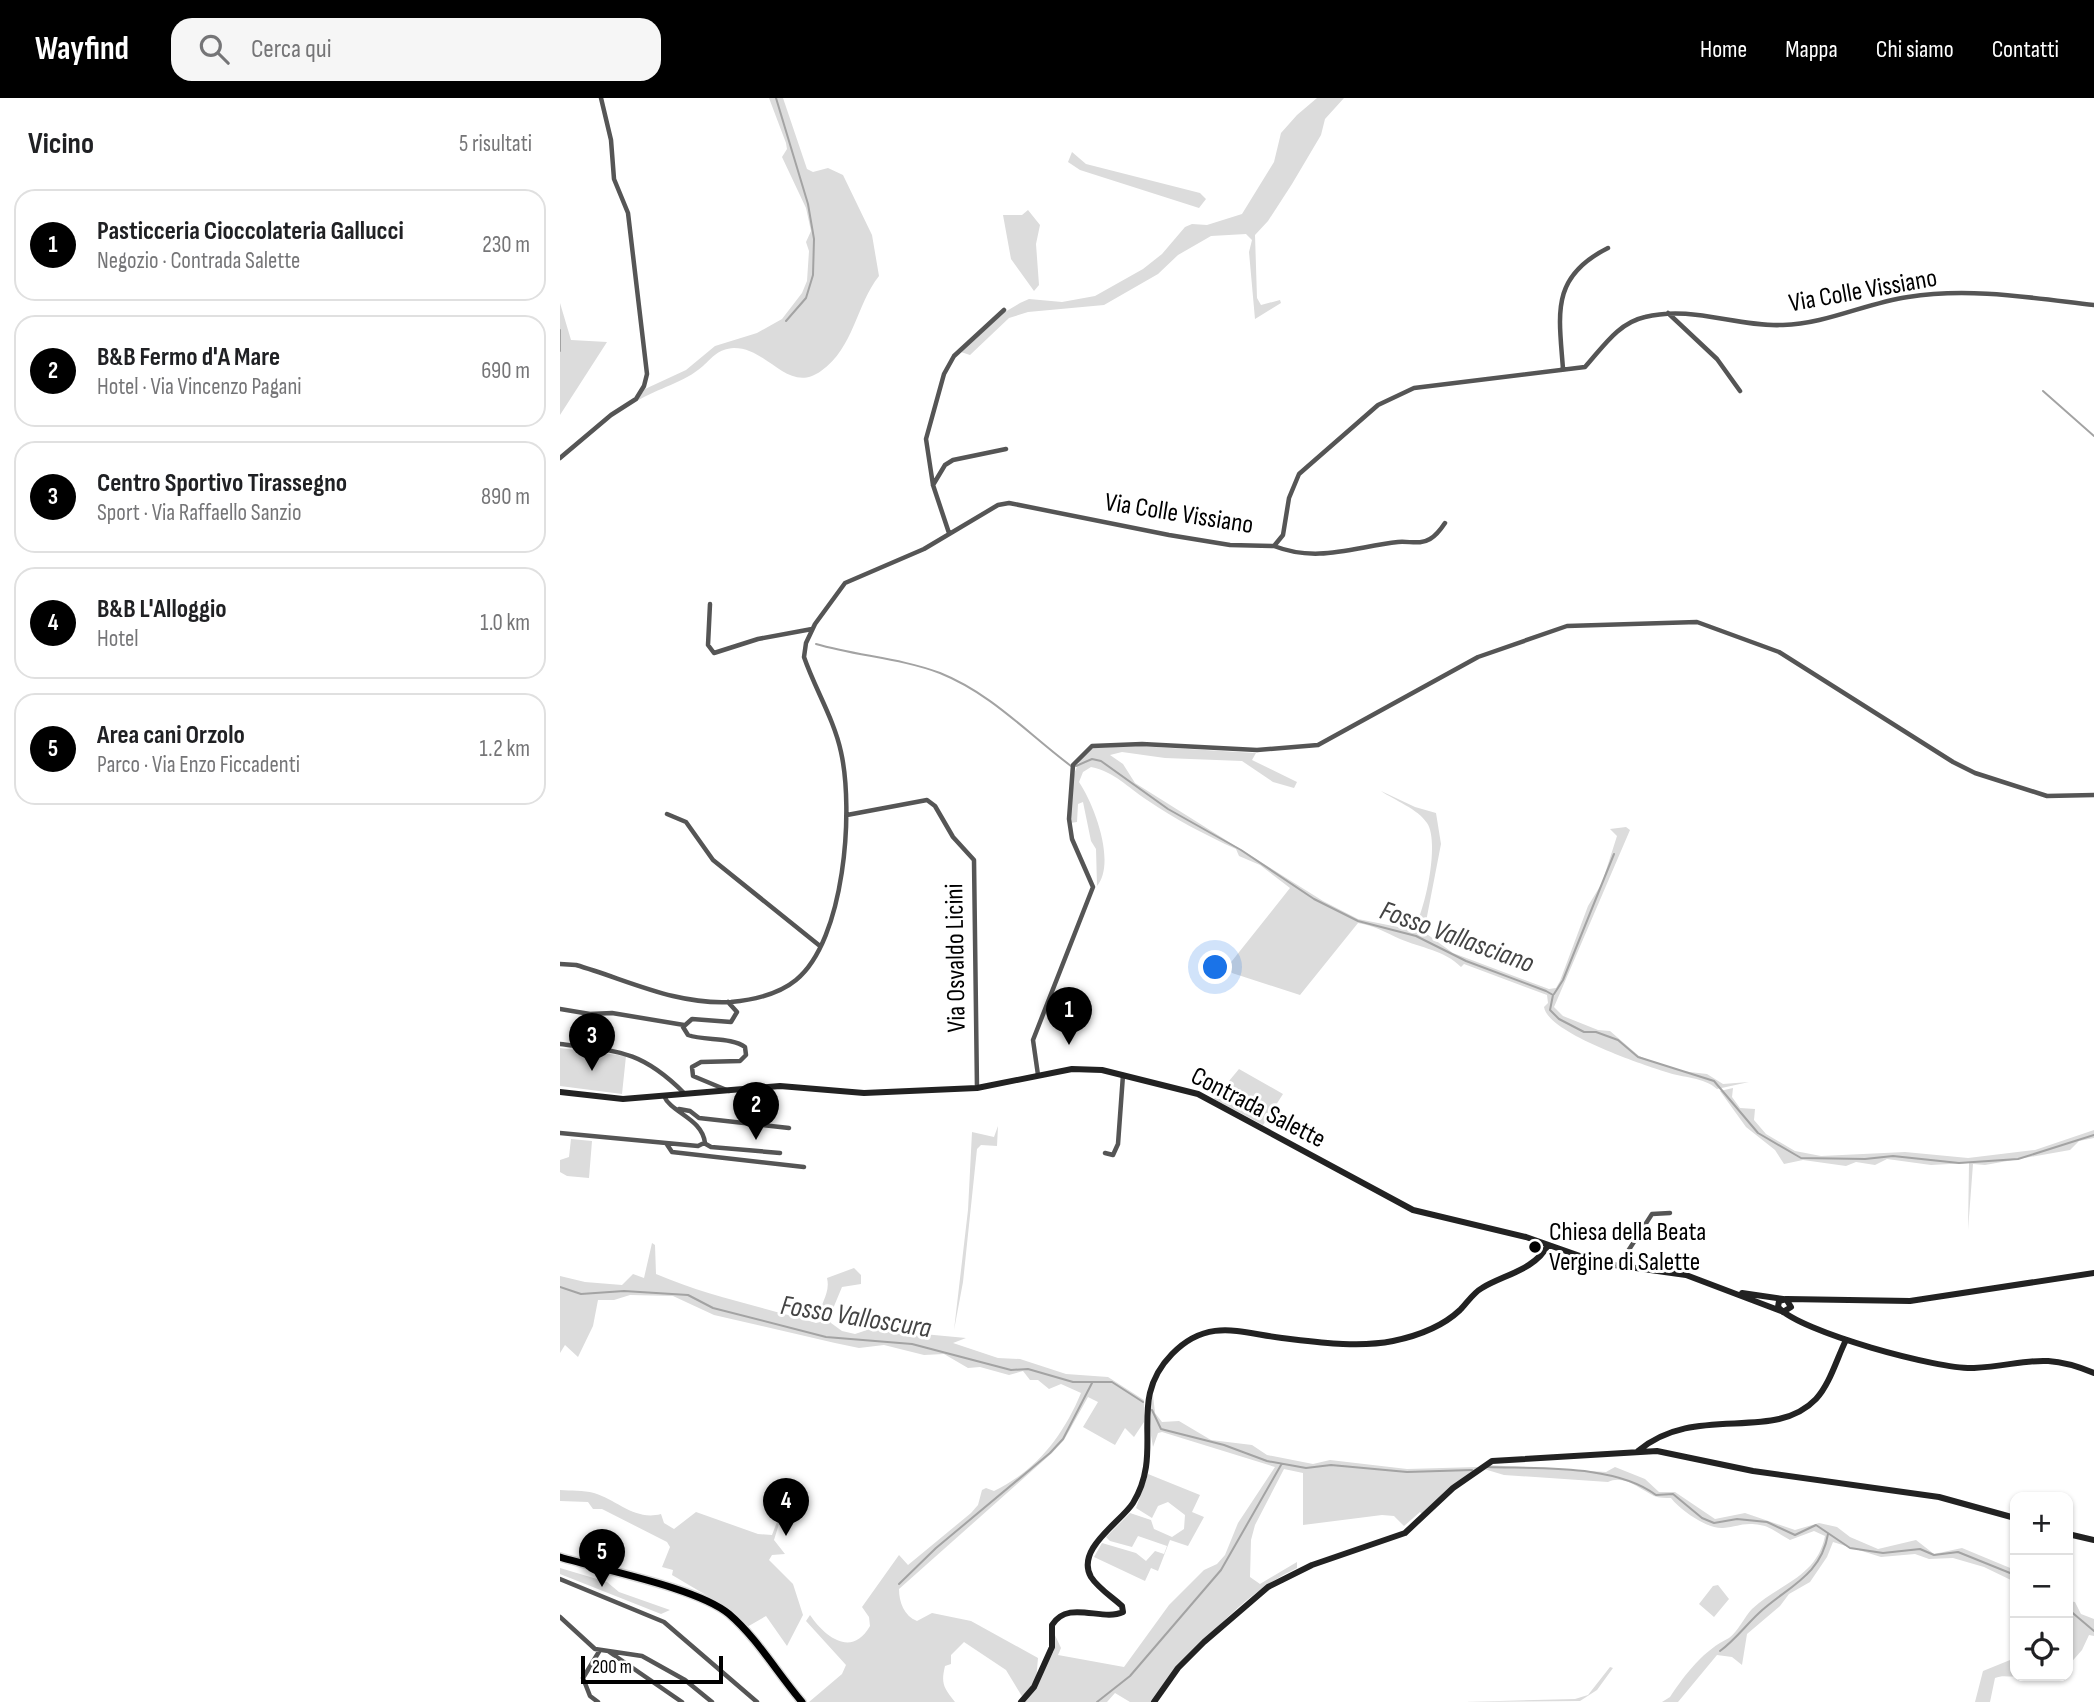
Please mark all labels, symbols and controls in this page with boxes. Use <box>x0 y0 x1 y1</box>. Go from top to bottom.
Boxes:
search box <box>171 18 661 81</box>
text: Wayfind <box>35 29 129 69</box>
icon: search <box>195 30 233 68</box>
text: Cerca qui <box>251 34 332 65</box>
text: Home <box>1700 35 1747 64</box>
text: Mappa <box>1785 35 1838 64</box>
text: Chi siamo <box>1876 35 1954 64</box>
text: Contatti <box>1992 35 2059 64</box>
text: Vicino <box>28 126 94 162</box>
text: 5 risultati <box>459 130 532 158</box>
text: Pasticceria Cioccolateria Gallucci <box>97 216 404 247</box>
text: 1 <box>48 231 58 259</box>
text: 230 m <box>482 231 530 259</box>
text: Negozio · Contrada Salette <box>97 247 300 275</box>
street label: Via Colle Vissiano <box>1787 263 1939 319</box>
text: B&B Fermo d'A Mare <box>97 342 280 373</box>
text: 2 <box>48 357 58 385</box>
text: 690 m <box>481 357 530 385</box>
text: Hotel · Via Vincenzo Pagani <box>97 373 302 401</box>
text: Centro Sportivo Tirassegno <box>97 468 347 499</box>
text: 3 <box>48 483 58 511</box>
text: 890 m <box>481 483 530 511</box>
street label: Via Colle Vissiano <box>1103 487 1255 541</box>
text: Sport · Via Raffaello Sanzio <box>97 499 301 527</box>
text: B&B L'Alloggio <box>97 594 227 625</box>
text: 4 <box>48 609 58 637</box>
text: 1.0 km <box>480 609 530 637</box>
text: Hotel <box>97 625 139 653</box>
text: Area cani Orzolo <box>97 720 245 751</box>
text: 5 <box>48 735 58 763</box>
text: 1.2 km <box>480 735 530 763</box>
text: Parco · Via Enzo Ficcadenti <box>97 751 300 779</box>
street label: Via Osvaldo Licini <box>939 883 973 1033</box>
water label: Fosso Vallasciano <box>1376 894 1539 980</box>
your location <box>1198 950 1232 984</box>
pin: 1 <box>1046 987 1092 1045</box>
pin: 3 <box>569 1013 615 1071</box>
street label: Contrada Salette <box>1186 1061 1330 1155</box>
pin: 2 <box>733 1082 779 1140</box>
place label: Chiesa della Beata Vergine di Salette <box>1549 1217 1706 1278</box>
marker: Chiesa della Beata Vergine di Salette <box>1527 1239 1543 1255</box>
water label: Fosso Valloscura <box>778 1289 934 1345</box>
pin: 4 <box>763 1478 809 1536</box>
map controls <box>2010 1492 2073 1681</box>
button: + <box>2010 1492 2073 1555</box>
pin: 5 <box>579 1529 625 1587</box>
button: − <box>2010 1555 2073 1618</box>
button: locate <box>2010 1618 2073 1681</box>
scale bar <box>581 1653 723 1685</box>
text: 200 m <box>592 1656 632 1679</box>

